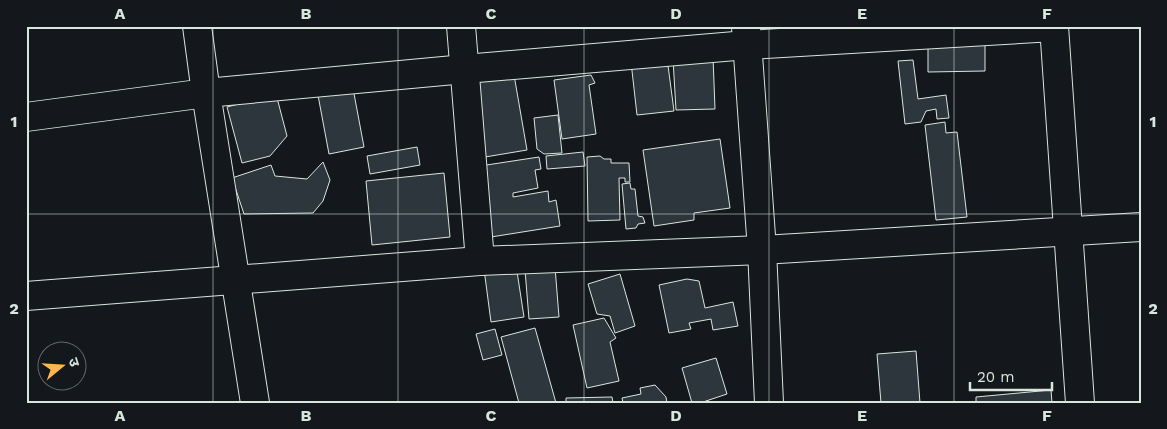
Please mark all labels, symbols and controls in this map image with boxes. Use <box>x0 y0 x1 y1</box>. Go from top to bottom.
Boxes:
text: A <box>115 4 126 23</box>
text: B <box>301 4 312 23</box>
text: C <box>486 4 497 23</box>
text: D <box>670 4 682 23</box>
text: E <box>857 4 867 23</box>
text: F <box>1042 4 1052 23</box>
text: 1 <box>11 112 17 131</box>
text: 1 <box>1150 112 1156 131</box>
text: 2 <box>9 299 19 318</box>
text: 2 <box>1148 299 1158 318</box>
north arrow <box>38 342 88 392</box>
text: उ <box>65 356 83 369</box>
scale bar <box>970 359 1052 391</box>
text: 20 m <box>977 368 1015 386</box>
text: A <box>115 406 126 425</box>
text: B <box>301 406 312 425</box>
text: C <box>486 406 497 425</box>
text: D <box>670 406 682 425</box>
text: E <box>857 406 867 425</box>
text: F <box>1042 406 1052 425</box>

